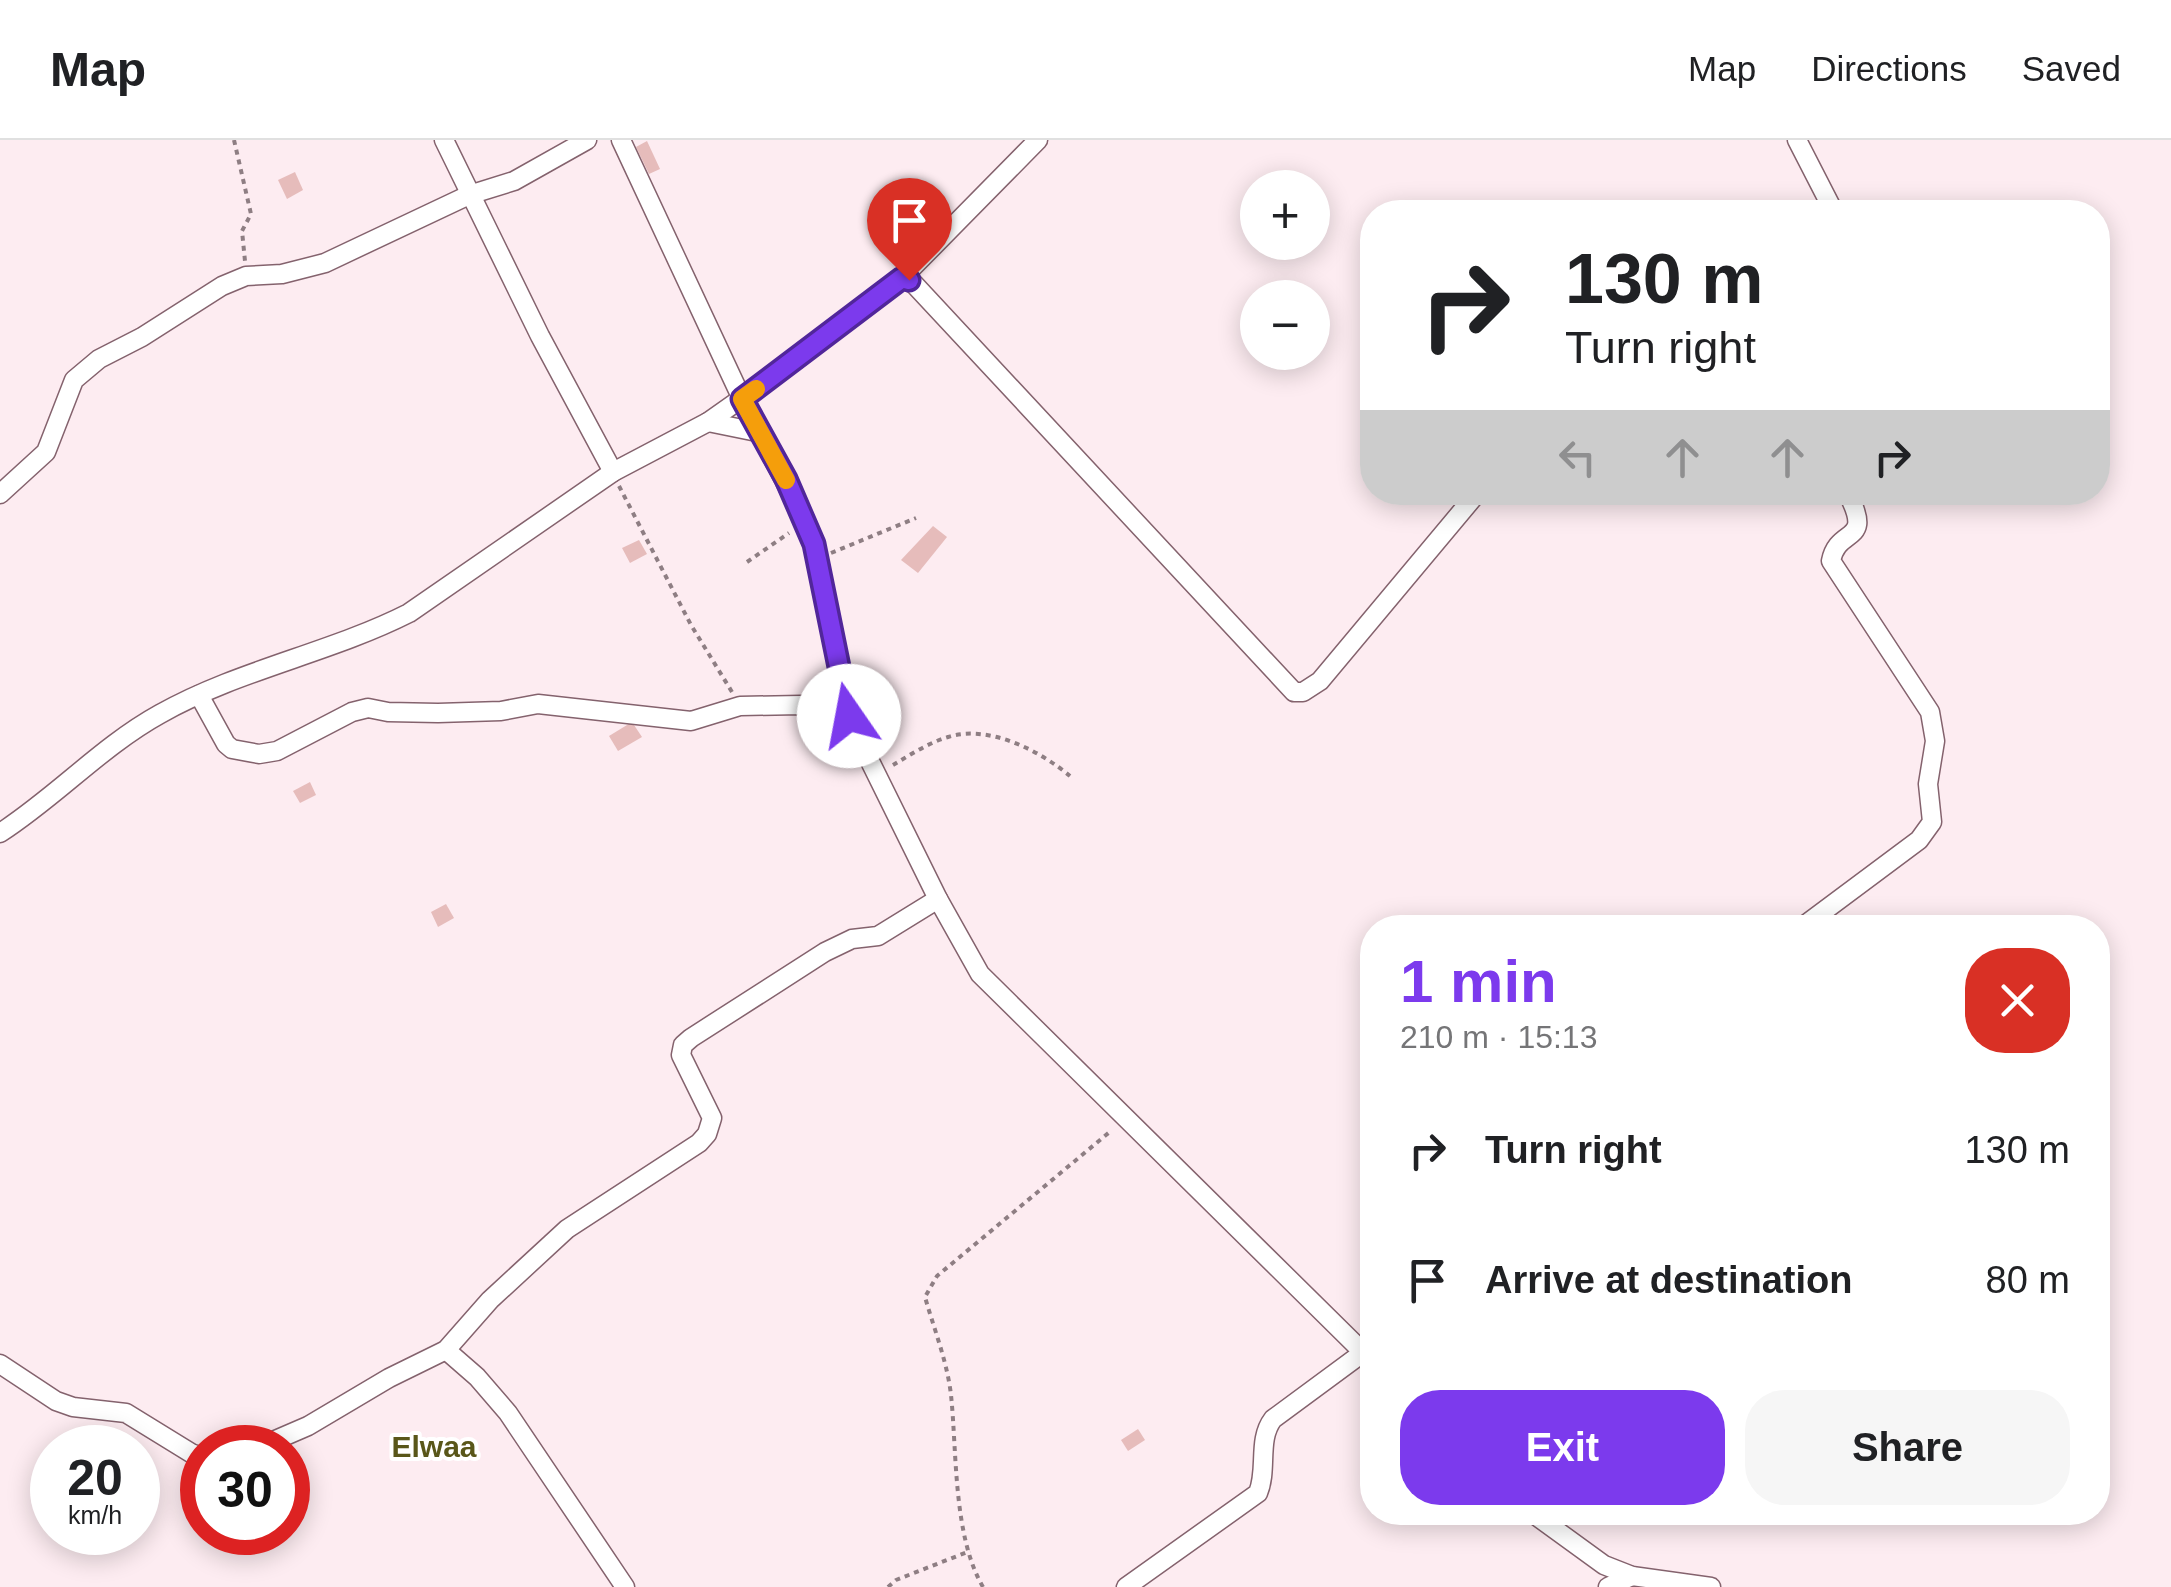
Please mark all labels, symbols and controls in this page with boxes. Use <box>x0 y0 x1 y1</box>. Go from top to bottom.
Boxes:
text: Map <box>50 43 146 96</box>
text: Map <box>1688 49 1756 88</box>
text: Directions <box>1811 49 1967 88</box>
text: Saved <box>2022 49 2121 88</box>
map controls <box>1240 170 1330 370</box>
button: + <box>1240 170 1330 260</box>
pin <box>867 178 952 281</box>
icon: arrive <box>882 193 937 248</box>
icon: right <box>1400 240 1530 370</box>
text: 130 m <box>1565 240 1763 318</box>
button: − <box>1240 280 1330 370</box>
text: Turn right <box>1565 322 1756 373</box>
icon: left <box>1550 430 1605 485</box>
icon: ahead <box>1655 430 1710 485</box>
icon: ahead <box>1760 430 1815 485</box>
icon: right <box>1865 430 1920 485</box>
position arrow <box>797 664 901 768</box>
text: 1 min <box>1400 948 1557 1015</box>
button: close <box>1965 948 2070 1053</box>
text: 210 m · 15:13 <box>1400 1019 1597 1055</box>
icon: right <box>1400 1123 1455 1178</box>
text: Turn right <box>1485 1129 1662 1171</box>
text: 130 m <box>1964 1129 2070 1171</box>
icon: arrive <box>1400 1253 1455 1308</box>
text: Arrive at destination <box>1485 1259 1852 1301</box>
text: 80 m <box>1986 1259 2070 1301</box>
button: Exit <box>1400 1390 1725 1505</box>
button: Share <box>1745 1390 2070 1505</box>
speed limit sign: 30 <box>180 1425 310 1555</box>
district label: Elwaa <box>391 1430 477 1463</box>
text: 20 <box>67 1450 123 1506</box>
text: km/h <box>68 1501 122 1529</box>

